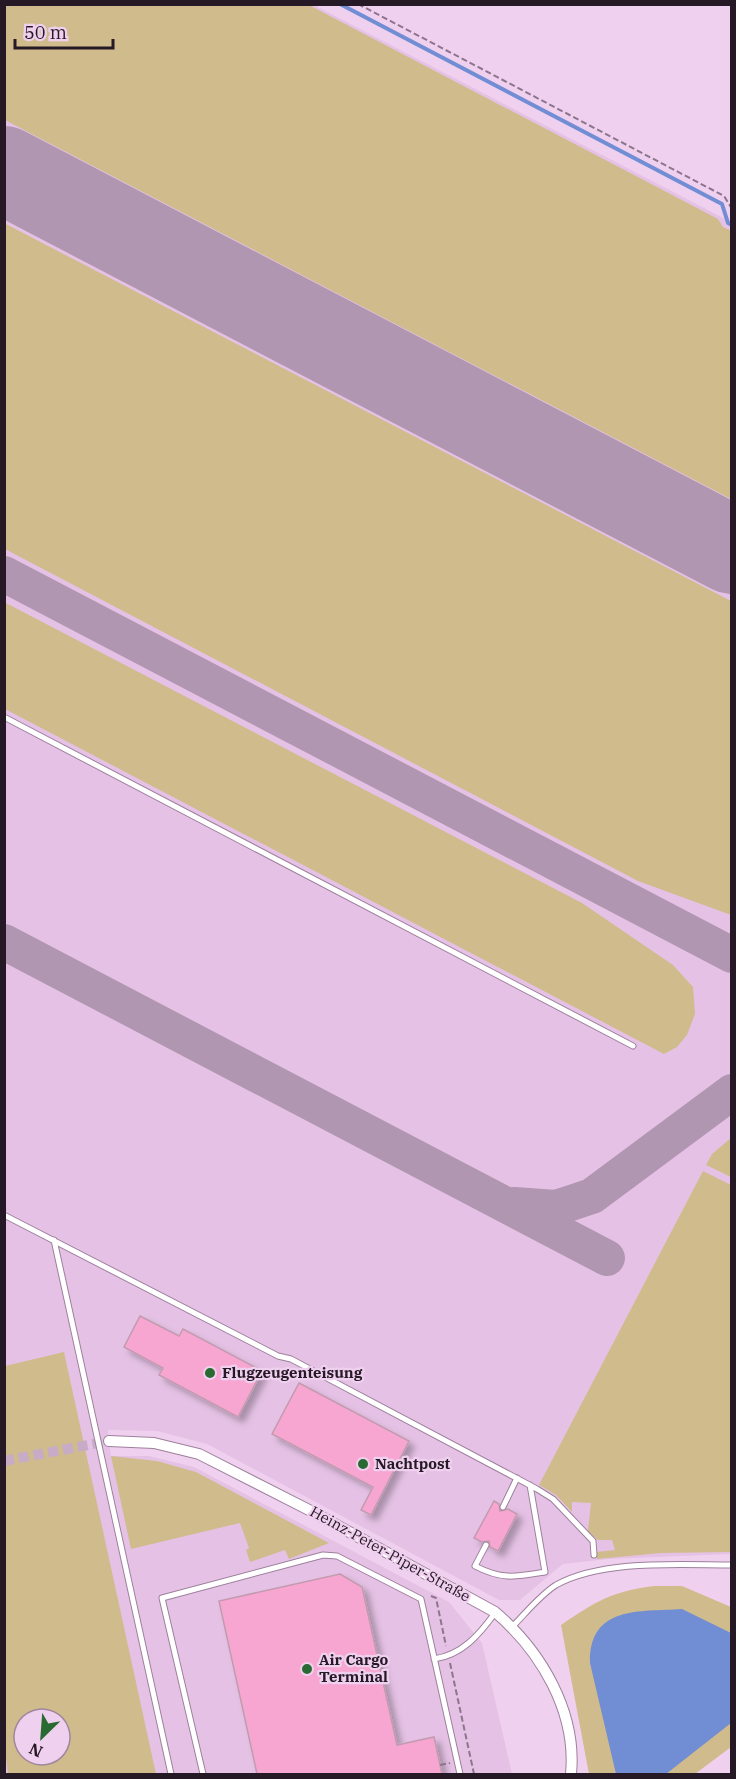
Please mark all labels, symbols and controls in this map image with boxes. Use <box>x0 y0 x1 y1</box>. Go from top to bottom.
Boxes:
scale bar <box>15 12 112 50</box>
text: 50 m <box>24 21 67 44</box>
place label: Flugzeugenteisung <box>222 1363 363 1382</box>
marker: Flugzeugenteisung <box>203 1366 217 1380</box>
place label: Nachtpost <box>375 1454 450 1473</box>
marker: Nachtpost <box>356 1457 370 1471</box>
street label: Heinz-Peter-Piper-Straße <box>307 1502 474 1606</box>
place label: Air Cargo Terminal <box>319 1650 389 1686</box>
marker: Air Cargo Terminal <box>300 1662 314 1676</box>
north arrow <box>12 1707 72 1767</box>
text: N <box>26 1739 46 1762</box>

